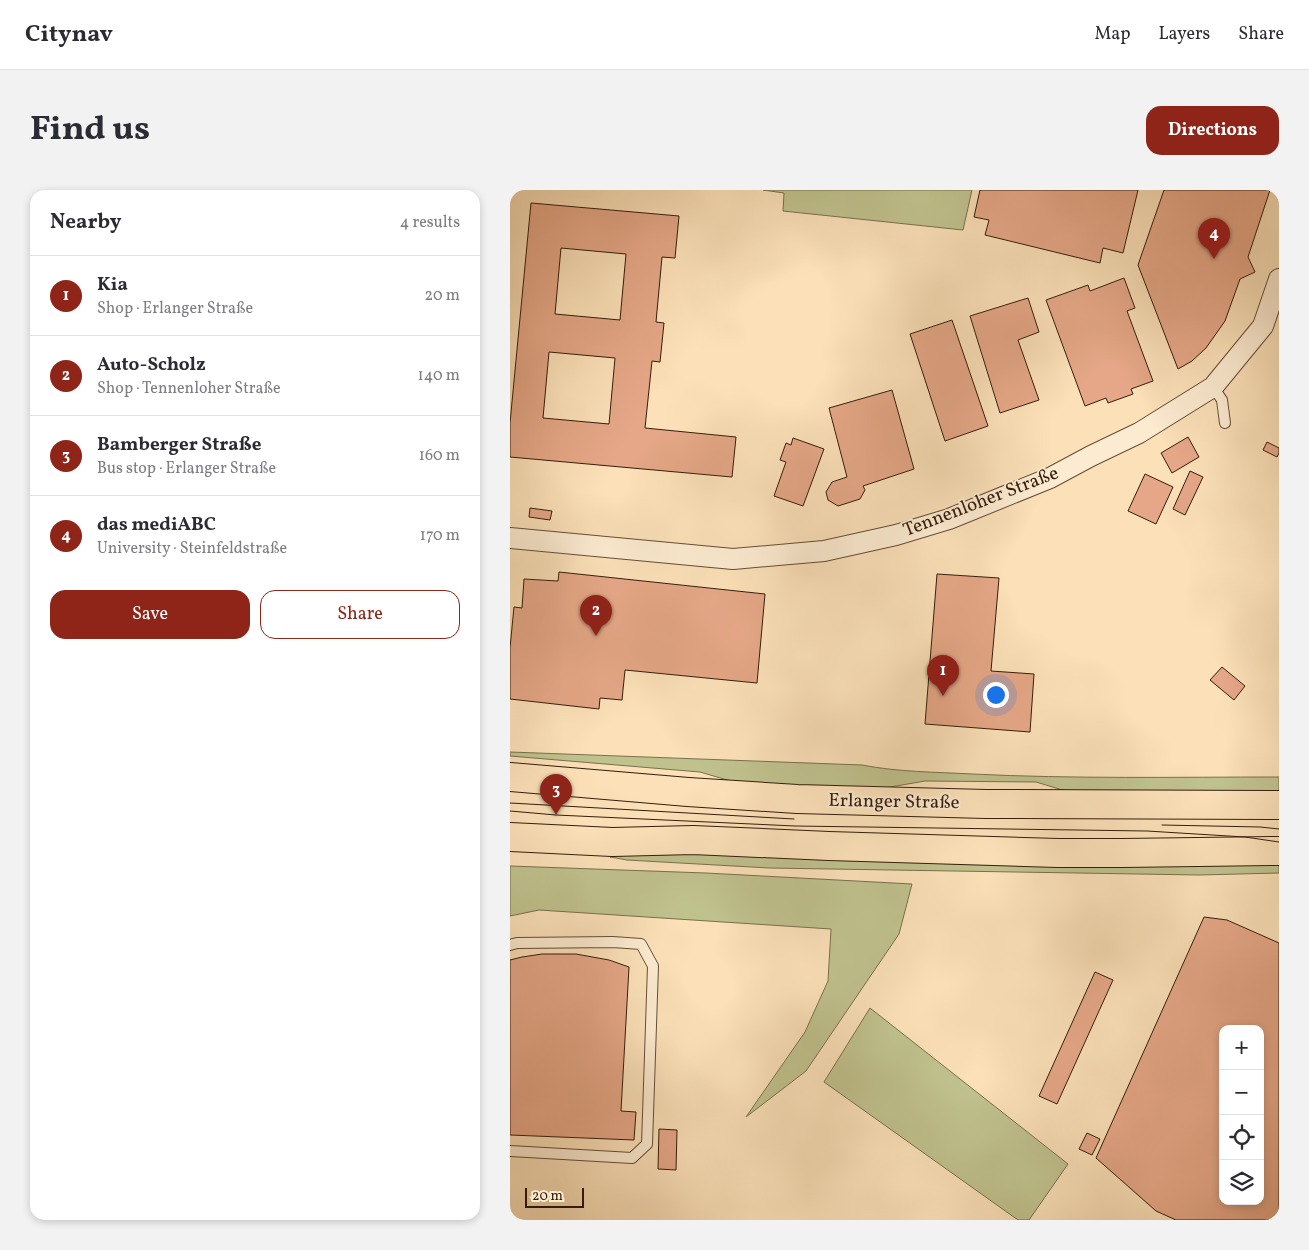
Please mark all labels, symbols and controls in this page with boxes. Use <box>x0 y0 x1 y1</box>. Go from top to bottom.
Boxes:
text: Citynav <box>25 18 113 52</box>
text: Map <box>1094 22 1130 47</box>
text: Layers <box>1158 22 1210 47</box>
text: Share <box>1238 22 1284 47</box>
text: Find us <box>30 106 150 154</box>
button: Directions <box>1146 106 1279 155</box>
text: Nearby <box>50 208 121 237</box>
text: 4 results <box>400 212 460 234</box>
pin: 4 <box>1198 218 1230 259</box>
text: Kia <box>97 272 128 298</box>
text: 1 <box>63 285 69 307</box>
text: 20 m <box>425 285 460 307</box>
text: Shop · Erlanger Straße <box>97 298 253 320</box>
text: Auto-Scholz <box>97 352 206 378</box>
text: 2 <box>62 365 70 387</box>
text: 140 m <box>418 365 460 387</box>
text: Shop · Tennenloher Straße <box>97 378 281 400</box>
text: Bamberger Straße <box>97 432 261 458</box>
text: 3 <box>62 445 70 467</box>
text: 160 m <box>419 445 460 467</box>
text: Bus stop · Erlanger Straße <box>97 458 276 480</box>
street label: Tennenloher Straße <box>900 460 1062 544</box>
text: das mediABC <box>97 512 216 538</box>
text: 4 <box>61 525 71 547</box>
text: 170 m <box>420 525 460 547</box>
text: University · Steinfeldstraße <box>97 538 287 560</box>
button: Save <box>50 590 250 639</box>
button: Share <box>260 590 460 639</box>
pin: 2 <box>580 595 612 636</box>
pin: 1 <box>927 655 959 696</box>
your location <box>983 682 1009 708</box>
pin: 3 <box>540 774 572 815</box>
street label: Erlanger Straße <box>828 788 960 816</box>
map controls <box>1219 1025 1264 1205</box>
button: + <box>1219 1025 1264 1070</box>
button: − <box>1219 1070 1264 1115</box>
button: locate <box>1219 1115 1264 1160</box>
button: layers <box>1219 1160 1264 1205</box>
scale bar <box>525 1185 584 1208</box>
text: 20 m <box>532 1187 563 1206</box>

